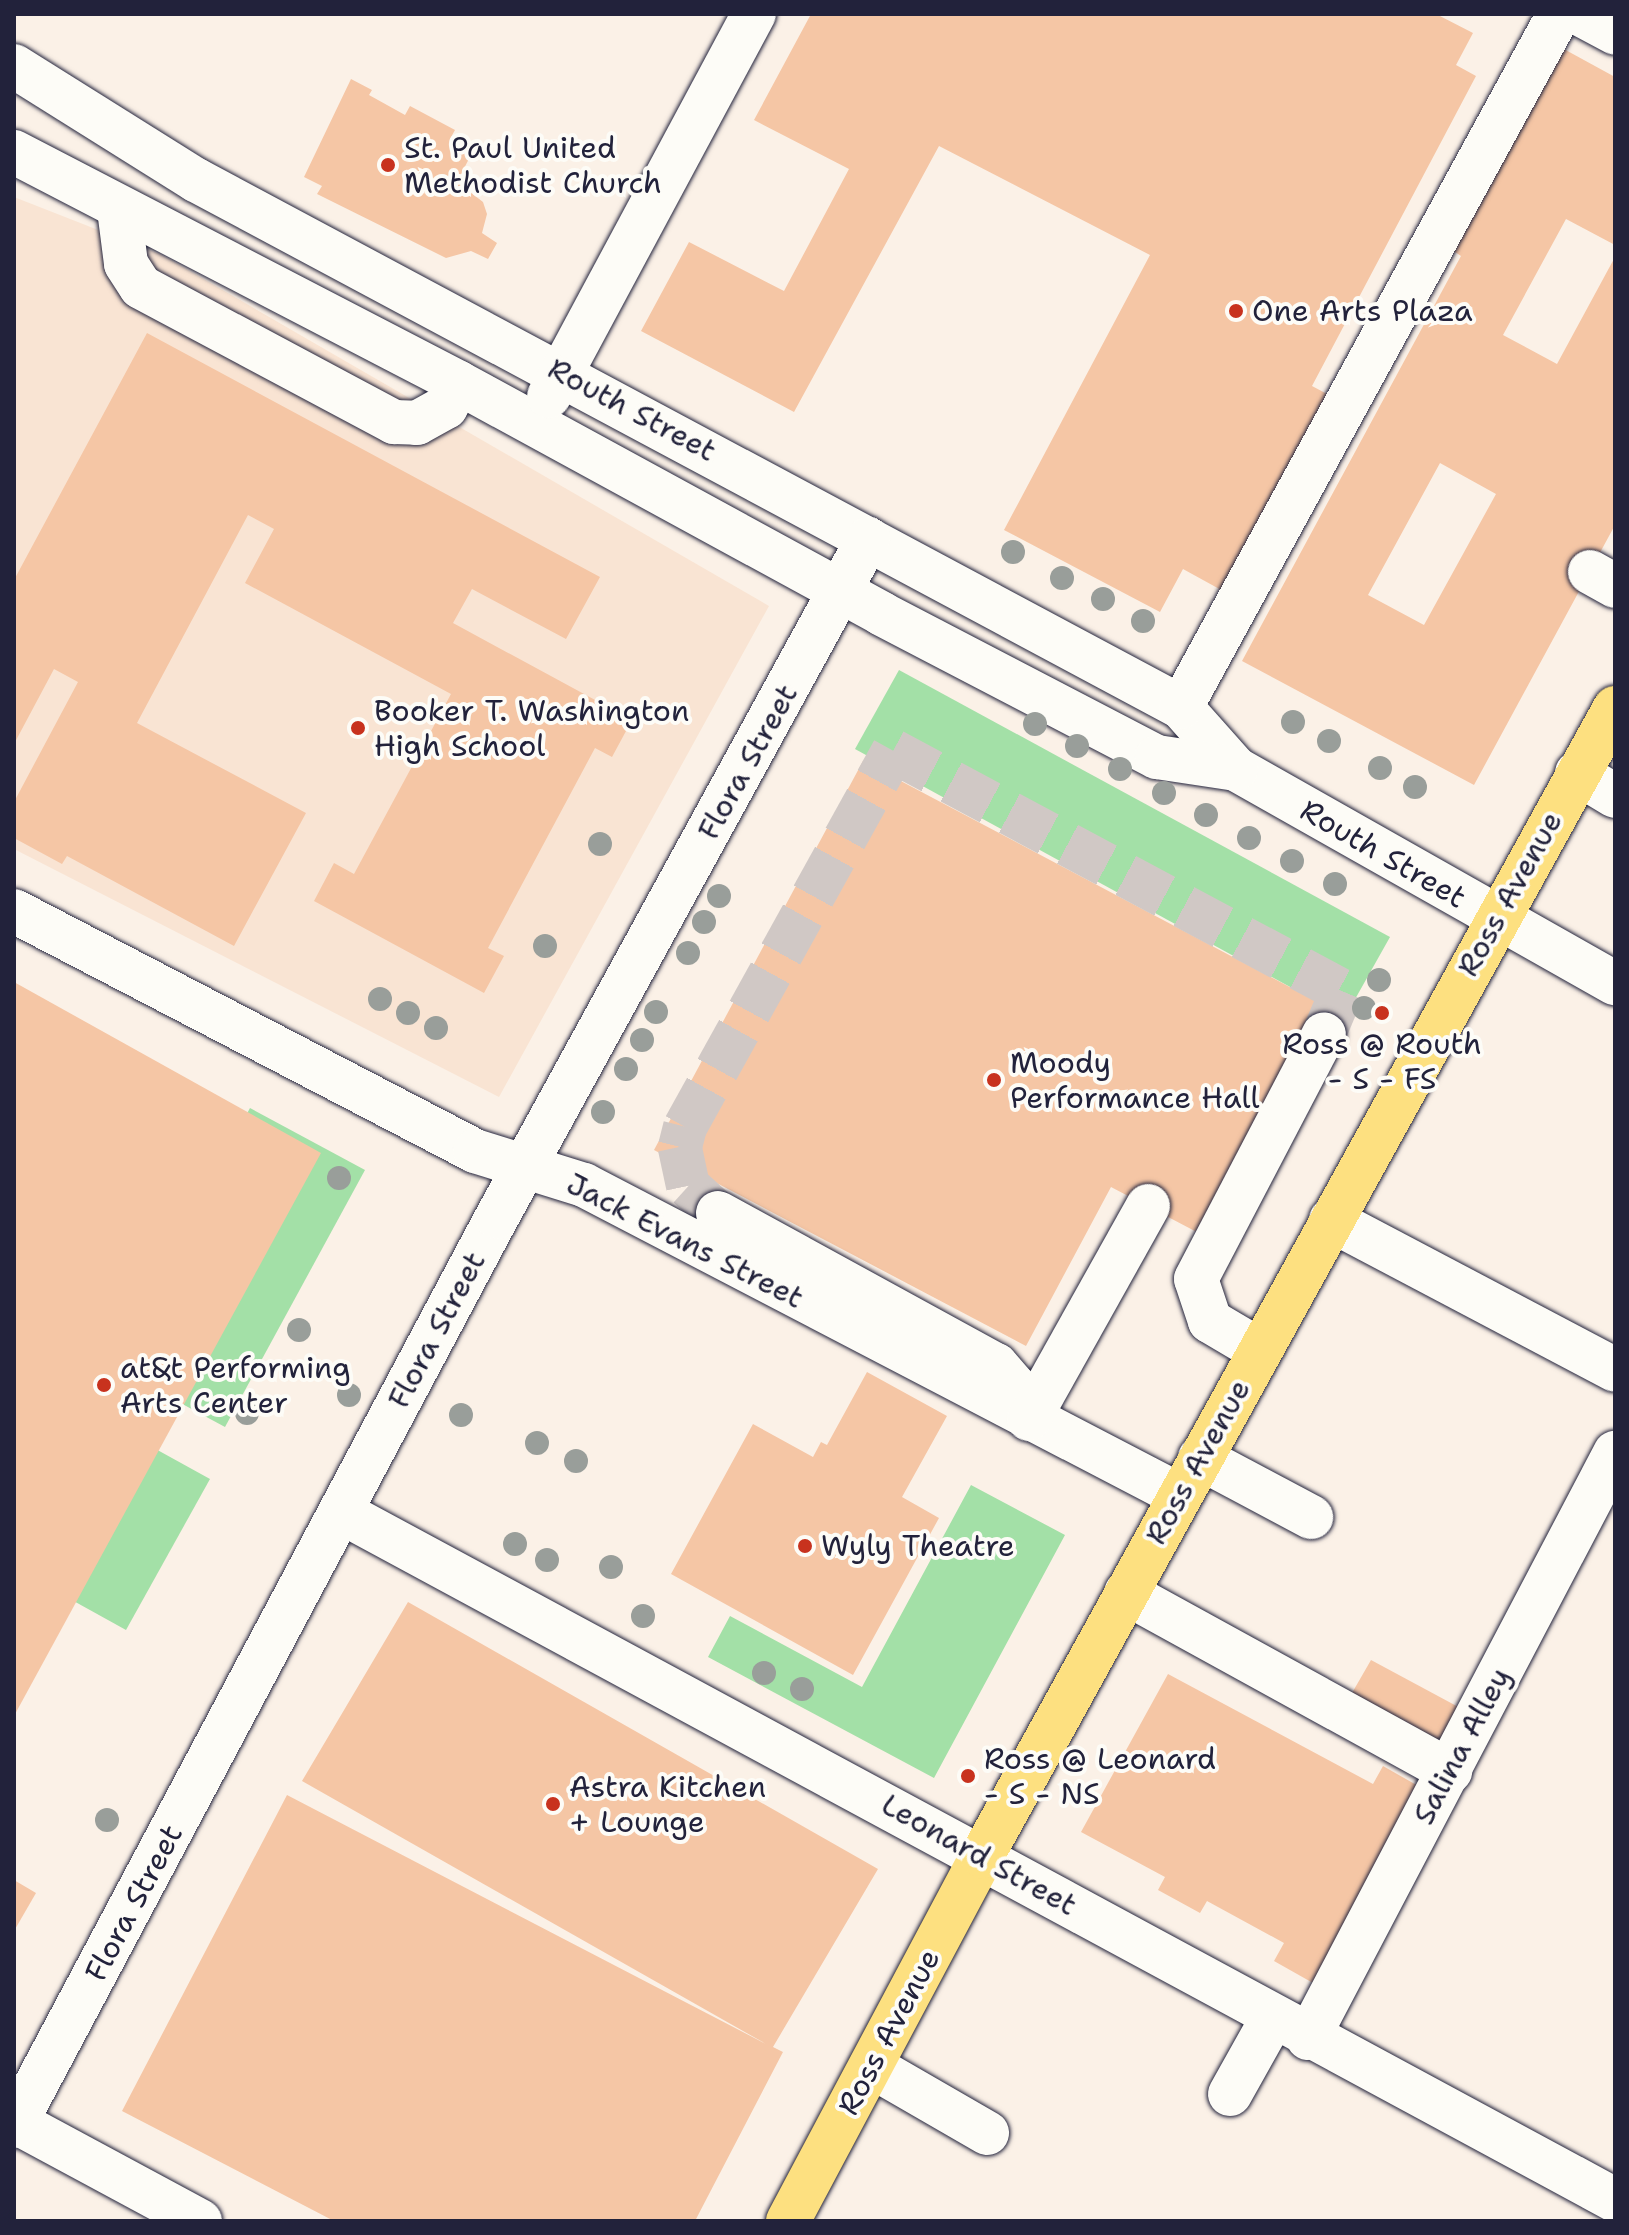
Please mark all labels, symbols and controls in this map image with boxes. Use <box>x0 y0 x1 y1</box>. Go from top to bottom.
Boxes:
place label: St. Paul United Methodist Church <box>404 130 662 200</box>
marker: St. Paul United Methodist Church <box>379 156 397 174</box>
place label: One Arts Plaza <box>1252 293 1473 329</box>
marker: One Arts Plaza <box>1227 302 1245 320</box>
street label: Routh Street <box>542 351 722 469</box>
street label: Flora Street <box>691 678 805 846</box>
place label: Booker T. Washington High School <box>374 693 689 764</box>
marker: Booker T. Washington High School <box>349 719 367 737</box>
street label: Routh Street <box>1294 792 1472 916</box>
street label: Ross Avenue <box>1450 805 1570 983</box>
marker: Ross @ Routh - S - FS <box>1373 1004 1391 1022</box>
place label: Ross @ Routh - S - FS <box>1282 1026 1482 1096</box>
place label: Moody Performance Hall <box>1010 1045 1260 1116</box>
marker: Moody Performance Hall <box>985 1071 1003 1089</box>
street label: Jack Evans Street <box>561 1166 809 1316</box>
street label: Flora Street <box>381 1246 493 1414</box>
place label: at&t Performing Arts Center <box>120 1350 351 1420</box>
street label: Ross Avenue <box>1138 1373 1258 1551</box>
marker: at&t Performing Arts Center <box>95 1376 113 1394</box>
place label: Wyly Theatre <box>821 1528 1015 1564</box>
marker: Wyly Theatre <box>796 1537 814 1555</box>
street label: Salina Alley <box>1406 1661 1518 1831</box>
place label: Ross @ Leonard - S - NS <box>984 1741 1216 1812</box>
marker: Ross @ Leonard - S - NS <box>959 1767 977 1785</box>
place label: Astra Kitchen + Lounge <box>569 1769 766 1840</box>
street label: Leonard Street <box>875 1787 1083 1923</box>
marker: Astra Kitchen + Lounge <box>544 1795 562 1813</box>
street label: Flora Street <box>78 1819 190 1987</box>
street label: Ross Avenue <box>830 1943 948 2121</box>

